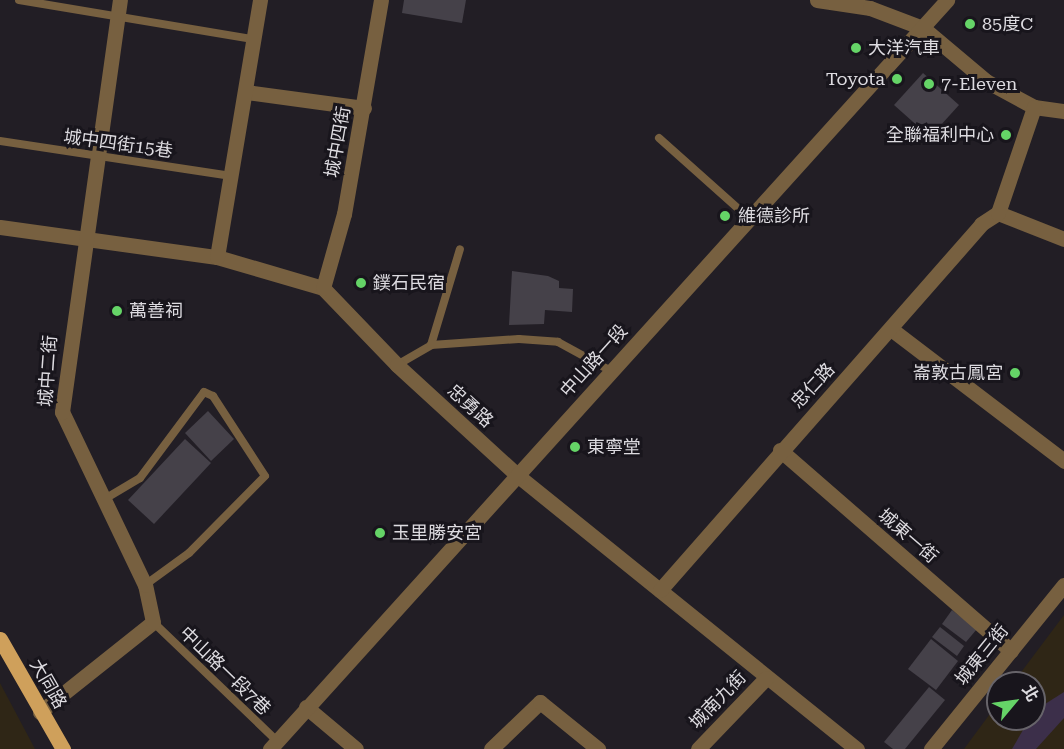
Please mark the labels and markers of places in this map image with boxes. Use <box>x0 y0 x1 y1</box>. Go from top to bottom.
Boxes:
place label: 85度C <box>982 13 1033 35</box>
marker: 85度C <box>963 17 977 31</box>
place label: 大洋汽車 <box>868 37 940 59</box>
marker: 大洋汽車 <box>849 41 863 55</box>
place label: Toyota <box>826 68 885 90</box>
marker: Toyota <box>890 72 904 86</box>
place label: 7-Eleven <box>941 73 1017 95</box>
marker: 7-Eleven <box>922 77 936 91</box>
place label: 全聯福利中心 <box>886 124 994 146</box>
marker: 全聯福利中心 <box>999 128 1013 142</box>
place label: 維德診所 <box>738 205 810 227</box>
marker: 維德診所 <box>716 207 734 225</box>
place label: 鏷石民宿 <box>373 272 445 294</box>
marker: 鏷石民宿 <box>354 276 368 290</box>
place label: 萬善祠 <box>129 300 183 322</box>
marker: 萬善祠 <box>110 304 124 318</box>
place label: 崙敦古鳳宮 <box>913 362 1003 384</box>
marker: 崙敦古鳳宮 <box>1008 366 1022 380</box>
place label: 東寧堂 <box>587 436 641 458</box>
marker: 東寧堂 <box>568 440 582 454</box>
place label: 玉里勝安宮 <box>392 522 482 544</box>
marker: 玉里勝安宮 <box>373 526 387 540</box>

